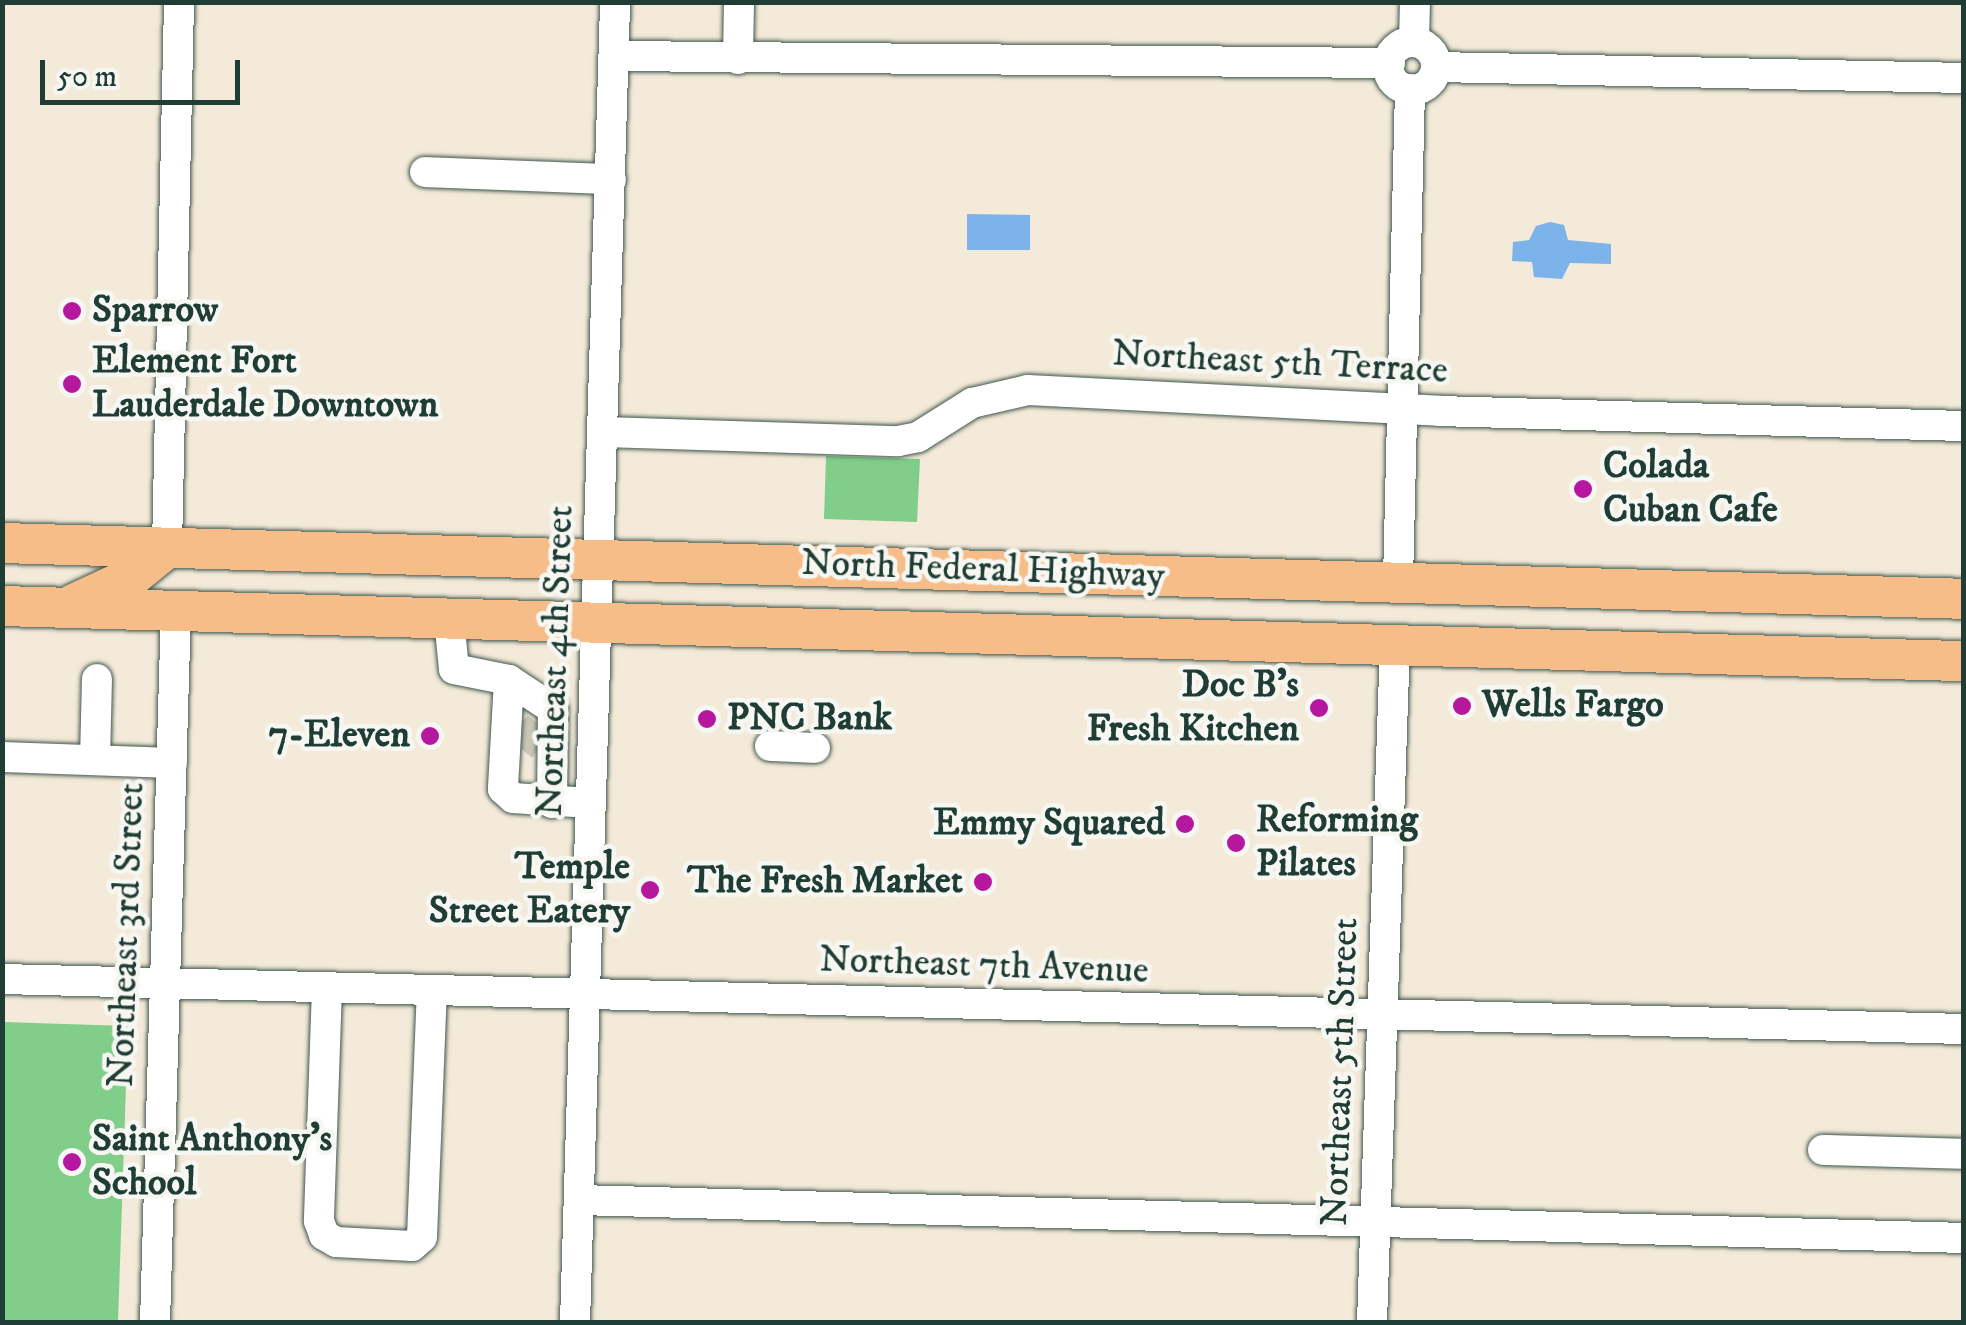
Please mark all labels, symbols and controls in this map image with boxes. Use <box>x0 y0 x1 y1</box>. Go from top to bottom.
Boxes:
scale bar <box>45 40 245 102</box>
text: 50 m <box>57 59 117 96</box>
place label: Sparrow <box>92 288 218 334</box>
marker: Sparrow <box>61 300 83 322</box>
street label: Northeast 5th Terrace <box>1111 331 1449 395</box>
place label: Element Fort Lauderdale Downtown <box>92 339 438 428</box>
marker: Element Fort Lauderdale Downtown <box>61 373 83 395</box>
place label: Colada Cuban Cafe <box>1603 444 1778 534</box>
marker: Colada Cuban Cafe <box>1572 478 1594 500</box>
street label: Northeast 4th Street <box>528 504 584 818</box>
street label: North Federal Highway <box>800 541 1166 599</box>
place label: Doc B's Fresh Kitchen <box>1087 663 1299 752</box>
place label: Wells Fargo <box>1482 683 1664 729</box>
marker: Wells Fargo <box>1451 695 1473 717</box>
place label: PNC Bank <box>727 696 892 742</box>
marker: Doc B's Fresh Kitchen <box>1308 697 1330 719</box>
marker: PNC Bank <box>696 708 718 730</box>
place label: 7-Eleven <box>268 713 410 759</box>
marker: 7-Eleven <box>419 725 441 747</box>
street label: Northeast 3rd Street <box>99 782 155 1088</box>
place label: Reforming Pilates <box>1256 798 1418 888</box>
place label: Emmy Squared <box>933 801 1165 847</box>
marker: Emmy Squared <box>1174 813 1196 835</box>
marker: Reforming Pilates <box>1225 832 1247 854</box>
place label: Temple Street Eatery <box>429 845 630 934</box>
place label: The Fresh Market <box>687 859 963 905</box>
marker: The Fresh Market <box>972 871 994 893</box>
marker: Temple Street Eatery <box>639 879 661 901</box>
street label: Northeast 5th Street <box>1313 917 1369 1227</box>
street label: Northeast 7th Avenue <box>819 937 1149 995</box>
place label: Saint Anthony's School <box>92 1117 332 1206</box>
marker: Saint Anthony's School <box>61 1151 83 1173</box>

